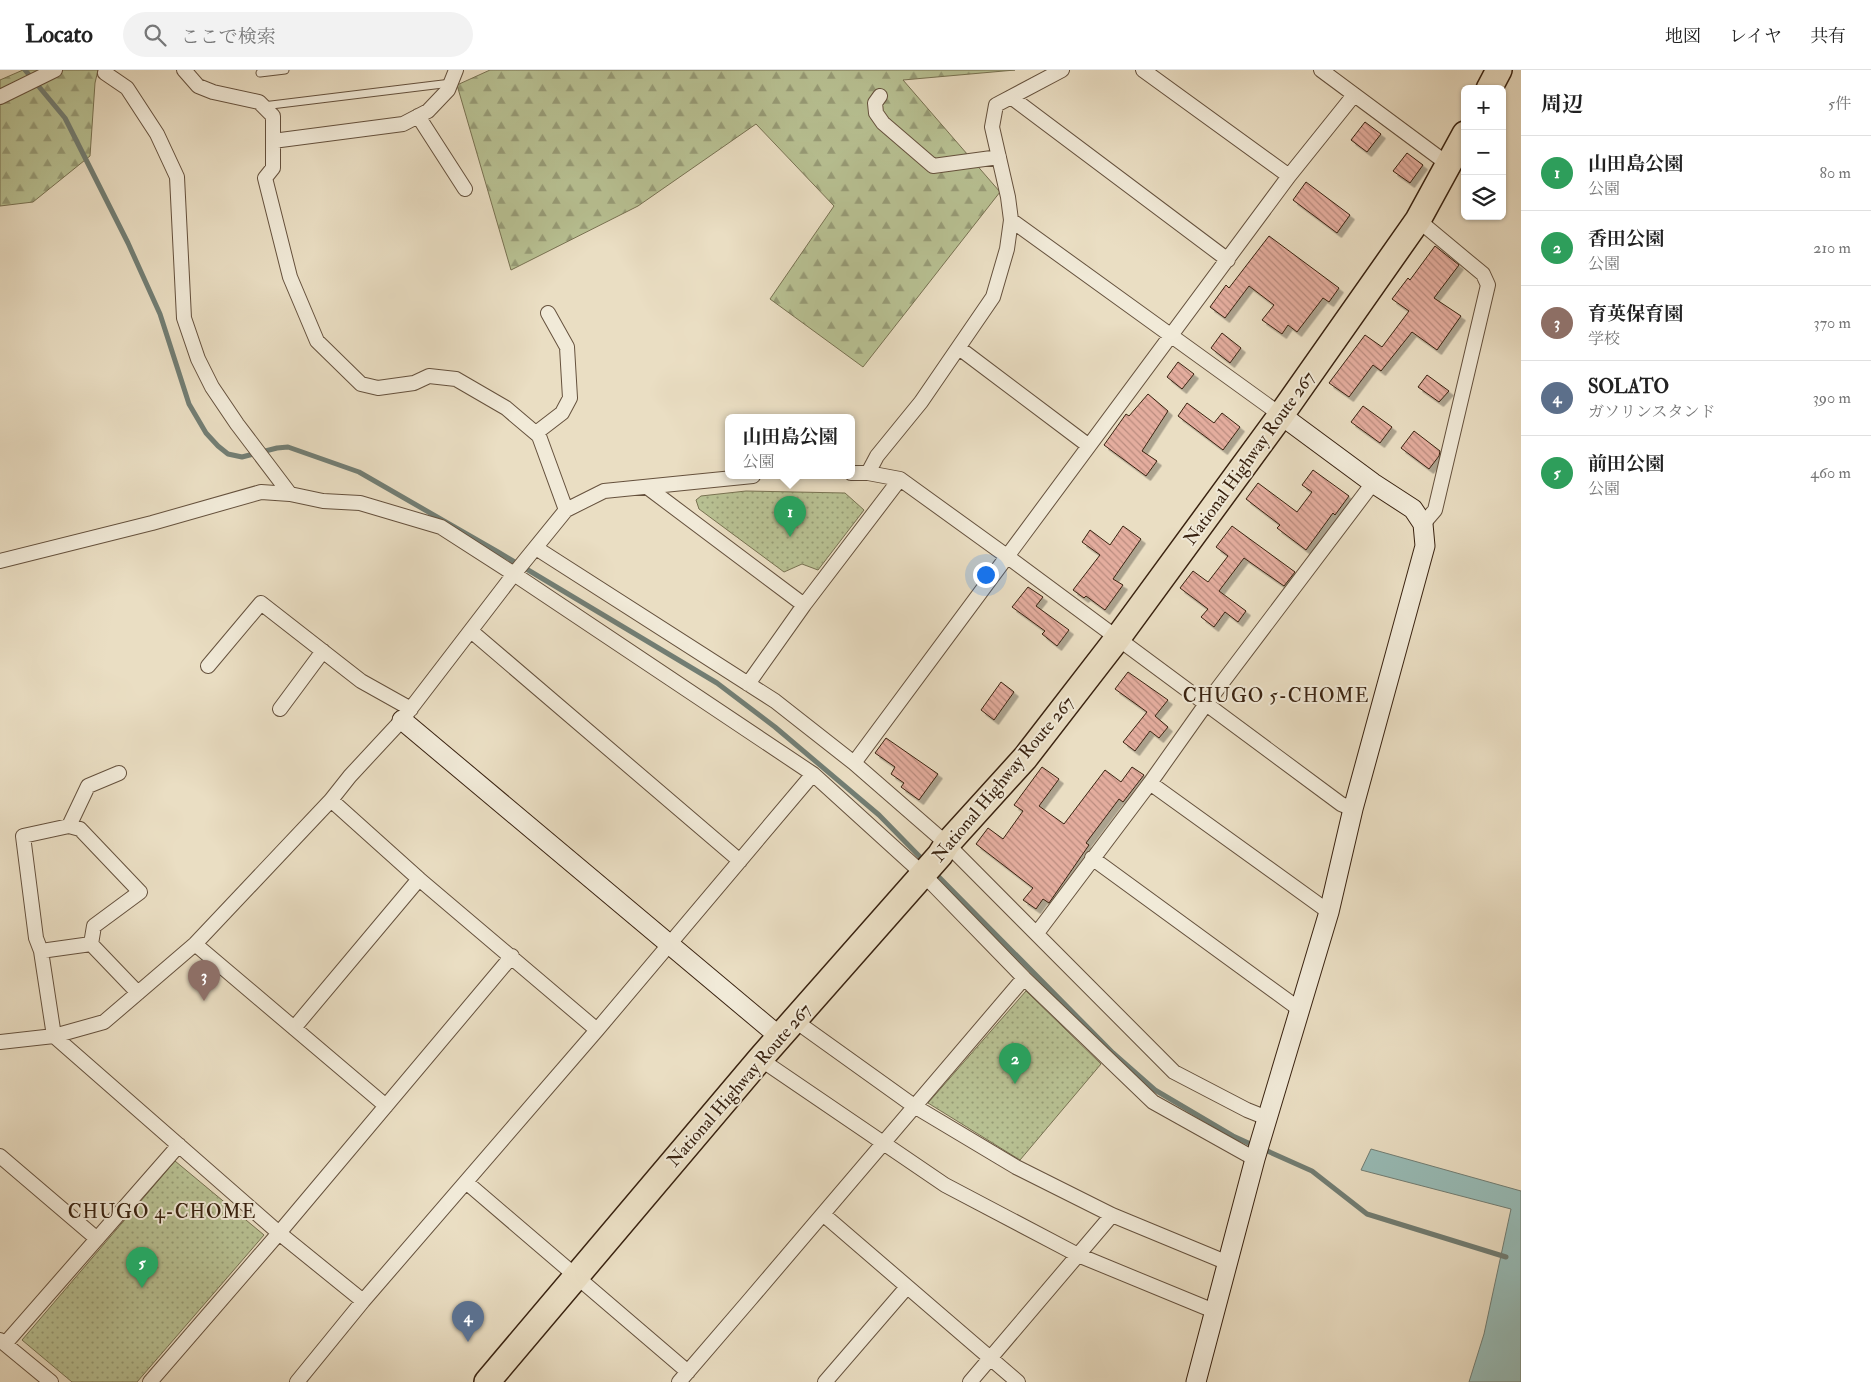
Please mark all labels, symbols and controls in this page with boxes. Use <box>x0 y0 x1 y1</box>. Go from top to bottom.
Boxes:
search box <box>123 12 473 57</box>
text: Locato <box>25 19 93 50</box>
icon: search <box>141 21 169 49</box>
text: ここで検索 <box>181 25 276 49</box>
text: 地図 <box>1665 25 1701 48</box>
text: レイヤ <box>1729 25 1782 48</box>
text: 共有 <box>1810 25 1846 48</box>
map controls <box>1461 85 1506 220</box>
button: + <box>1461 85 1506 130</box>
text: 周辺 <box>1541 91 1583 118</box>
text: 5件 <box>1828 94 1851 114</box>
button: − <box>1461 130 1506 175</box>
text: 山田島公園 <box>1588 152 1683 176</box>
text: 1 <box>1554 163 1560 183</box>
text: 80 m <box>1820 163 1851 183</box>
button: layers <box>1461 175 1506 220</box>
text: 公園 <box>1588 179 1620 199</box>
text: 香田公園 <box>1588 227 1664 251</box>
text: 2 <box>1553 238 1561 258</box>
text: 210 m <box>1813 238 1851 258</box>
text: 公園 <box>1588 254 1620 274</box>
text: 育英保育園 <box>1588 302 1683 326</box>
text: 3 <box>1554 313 1560 333</box>
text: 370 m <box>1814 313 1851 333</box>
text: 学校 <box>1588 329 1620 349</box>
street label: National Highway Route 267 <box>1179 367 1320 550</box>
text: SOLATO <box>1588 375 1669 399</box>
text: 4 <box>1553 388 1561 408</box>
text: 390 m <box>1813 388 1851 408</box>
text: ガソリンスタンド <box>1588 402 1716 422</box>
popup <box>725 414 855 479</box>
text: 山田島公園 <box>742 425 838 449</box>
text: 公園 <box>742 452 775 472</box>
text: 前田公園 <box>1588 452 1664 476</box>
text: 5 <box>1553 463 1561 483</box>
text: 460 m <box>1810 463 1851 483</box>
text: 公園 <box>1588 479 1620 499</box>
pin: 1 <box>774 496 806 537</box>
your location <box>973 562 999 588</box>
district label: CHUGO 5-CHOME <box>1183 684 1369 708</box>
street label: National Highway Route 267 <box>927 692 1079 867</box>
pin: 3 <box>188 960 220 1001</box>
street label: National Highway Route 267 <box>662 999 817 1172</box>
pin: 2 <box>999 1043 1031 1084</box>
district label: CHUGO 4-CHOME <box>68 1200 256 1224</box>
pin: 5 <box>126 1247 158 1288</box>
pin: 4 <box>452 1301 484 1342</box>

